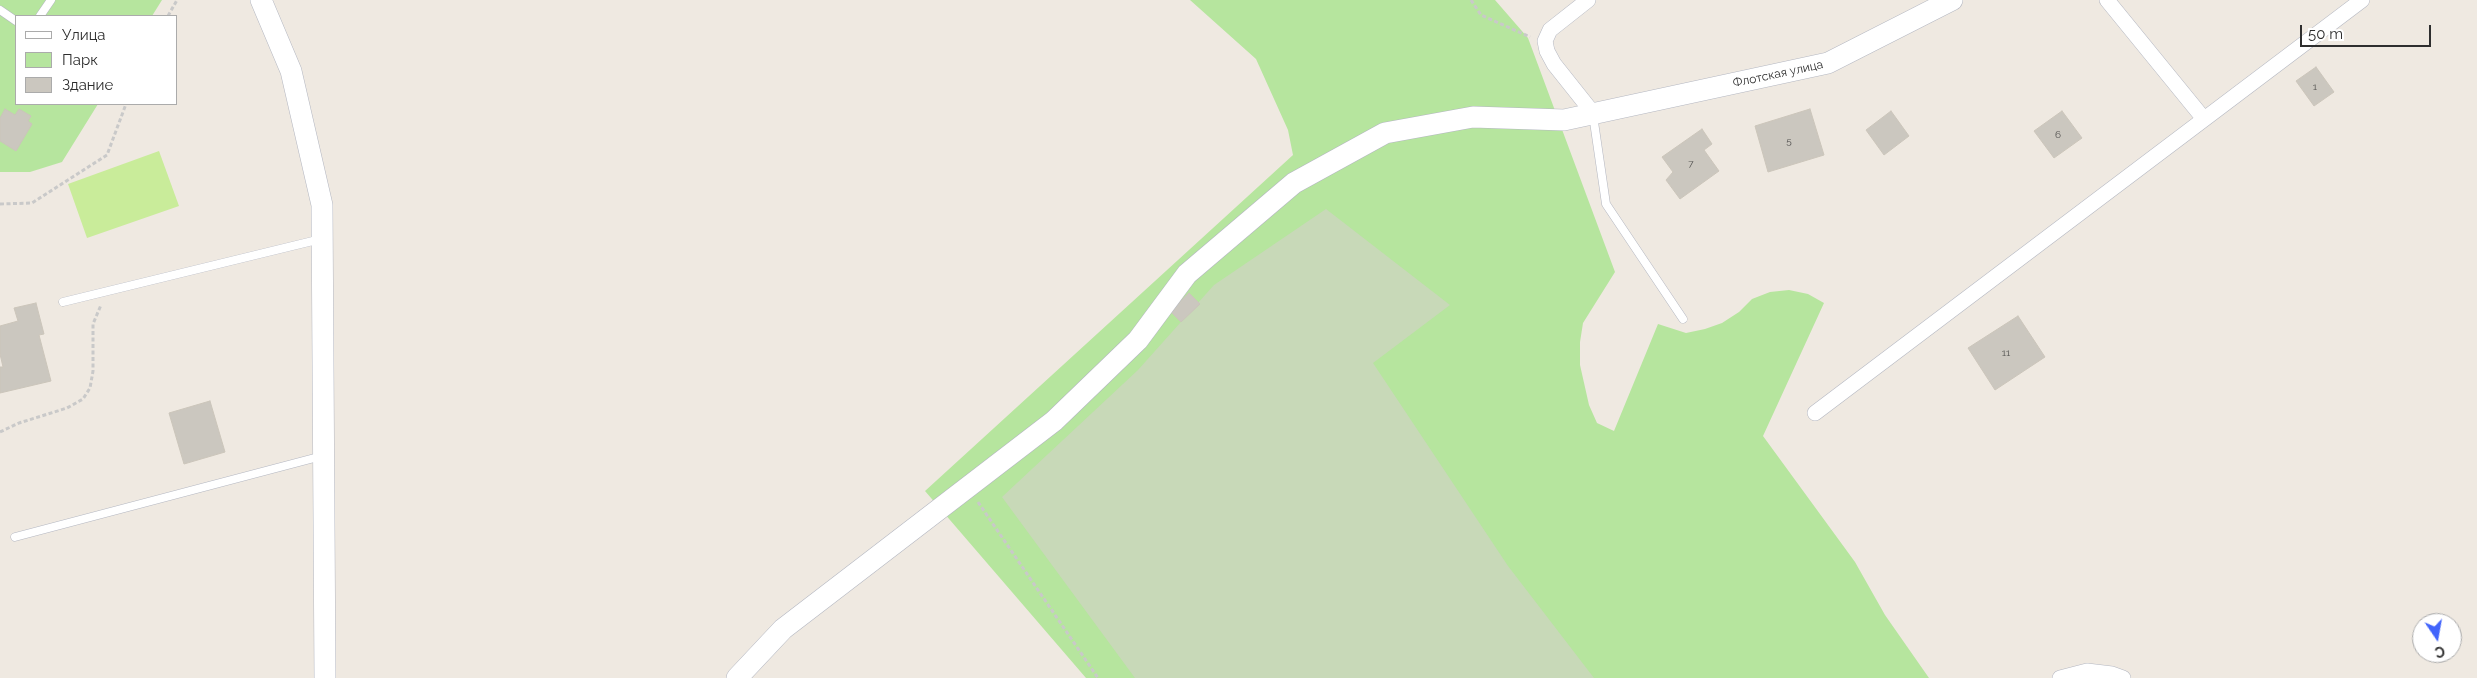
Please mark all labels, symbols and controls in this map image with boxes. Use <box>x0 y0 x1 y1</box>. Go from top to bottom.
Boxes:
legend <box>15 15 178 105</box>
scale bar <box>2302 15 2433 47</box>
text: 50 m <box>2308 25 2343 43</box>
text: Улица <box>62 26 106 44</box>
text: Парк <box>62 51 98 69</box>
street label: Флотская улица <box>1732 57 1824 91</box>
text: Здание <box>62 76 113 94</box>
house number: 1 <box>2313 81 2317 93</box>
house number: 6 <box>2055 129 2061 141</box>
house number: 5 <box>1786 135 1792 147</box>
house number: 7 <box>1688 158 1694 170</box>
house number: 11 <box>2002 347 2010 359</box>
north arrow <box>2412 613 2462 663</box>
text: С <box>2434 643 2446 661</box>

